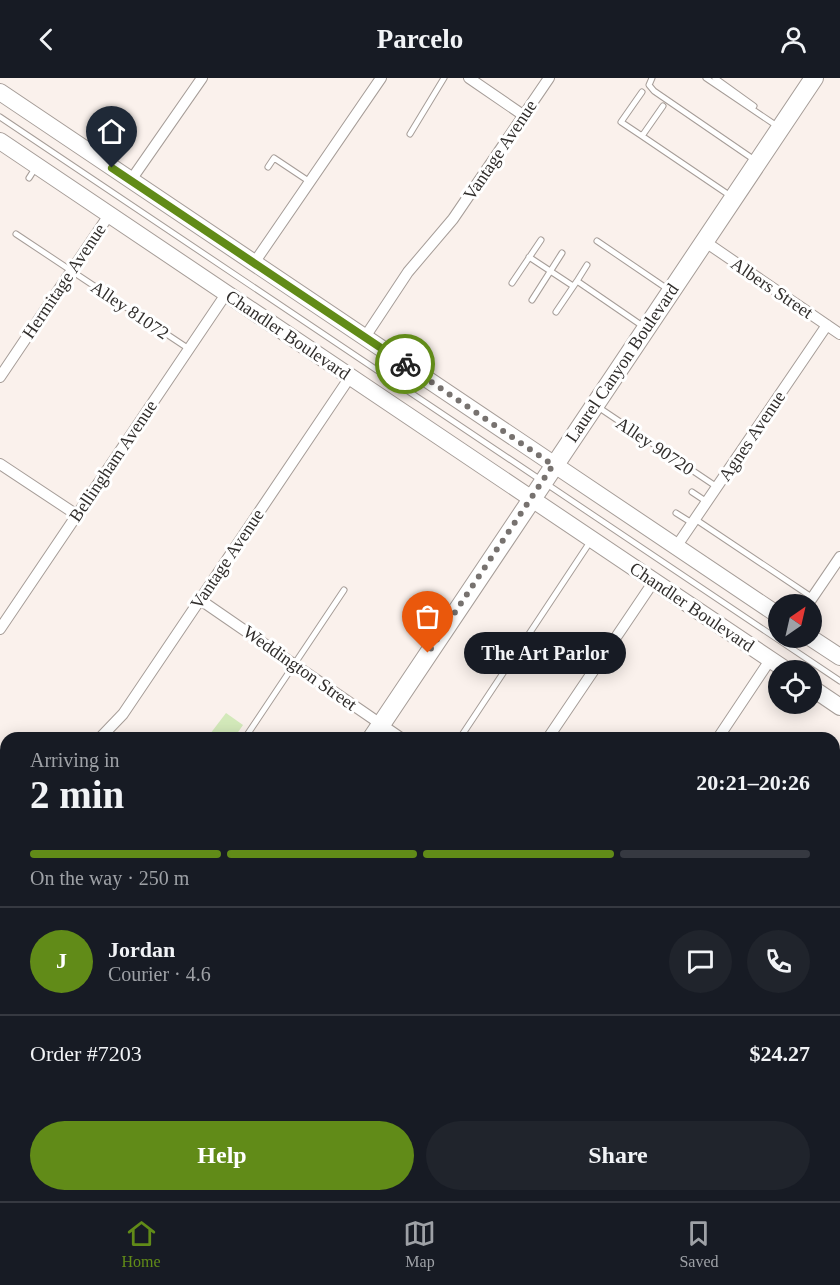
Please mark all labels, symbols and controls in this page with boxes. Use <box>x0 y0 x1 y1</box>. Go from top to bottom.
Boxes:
icon: back <box>30 23 63 56</box>
icon: person <box>777 23 810 56</box>
text: Parcelo <box>377 24 463 54</box>
street label: Vantage Avenue <box>459 96 541 204</box>
pin <box>86 106 137 168</box>
icon: home <box>95 115 128 148</box>
street label: Hermitage Avenue <box>18 220 110 342</box>
street label: Albers Street <box>727 253 817 323</box>
street label: Alley 81072 <box>87 277 173 343</box>
street label: Laurel Canyon Boulevard <box>561 280 683 446</box>
street label: Chandler Boulevard <box>222 286 354 384</box>
courier <box>375 334 435 394</box>
icon: bike <box>389 348 422 381</box>
street label: Agnes Avenue <box>715 387 789 485</box>
street label: Bellingham Avenue <box>65 396 161 526</box>
street label: Alley 90720 <box>612 413 698 479</box>
street label: Vantage Avenue <box>186 505 268 613</box>
street label: Chandler Boulevard <box>626 558 758 656</box>
pin <box>402 591 453 653</box>
north arrow <box>768 594 822 648</box>
map controls <box>768 594 822 714</box>
icon: bag <box>411 600 444 633</box>
street label: Weddington Street <box>239 621 361 715</box>
callout: The Art Parlor <box>464 632 626 674</box>
text: The Art Parlor <box>481 642 609 664</box>
button: locate <box>768 660 822 714</box>
text: Arriving in <box>30 749 119 771</box>
text: 20:21–20:26 <box>696 770 810 795</box>
text: 2 min <box>30 773 124 816</box>
text: On the way · 250 m <box>30 867 189 889</box>
button: chat <box>669 930 732 993</box>
button: phone <box>747 930 810 993</box>
text: Jordan <box>108 937 175 962</box>
text: J <box>56 948 67 973</box>
text: Courier · 4.6 <box>108 963 211 985</box>
text: Order #7203 <box>30 1041 142 1066</box>
text: $24.27 <box>750 1041 810 1066</box>
button: Help <box>30 1121 414 1190</box>
button: Share <box>426 1121 810 1190</box>
tab: Home <box>121 1217 161 1271</box>
tab: Map <box>403 1217 436 1271</box>
tab: Saved <box>679 1217 719 1271</box>

